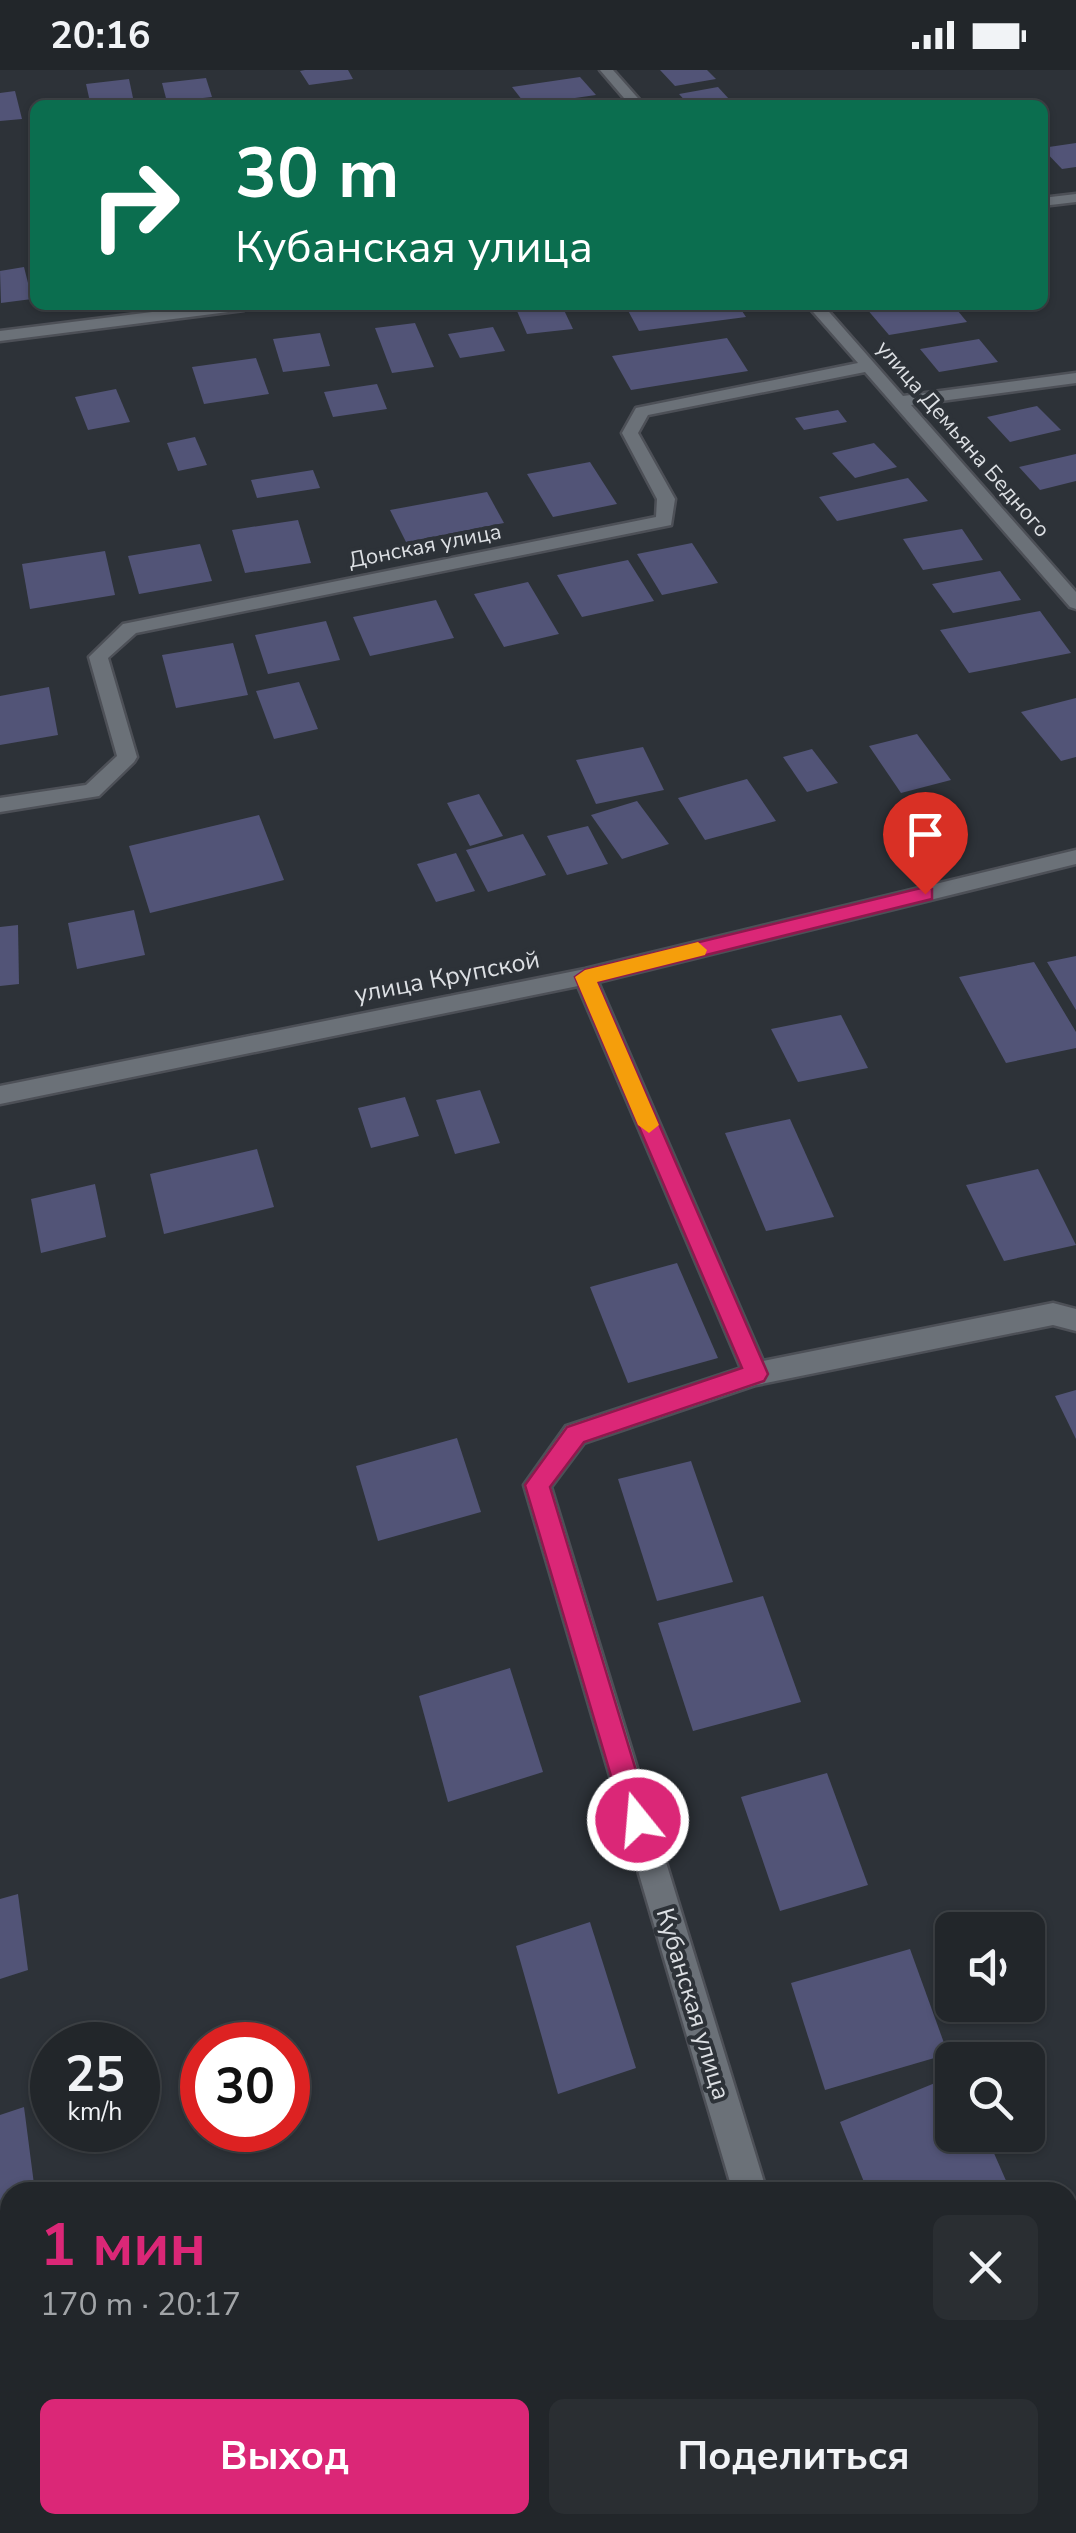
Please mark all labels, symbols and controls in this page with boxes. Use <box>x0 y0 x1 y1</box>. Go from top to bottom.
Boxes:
text: 20:16 <box>50 10 151 61</box>
text: 30 m <box>235 126 399 222</box>
icon: right <box>70 140 200 270</box>
text: Кубанская улица <box>235 217 593 278</box>
street label: улица Демьяна Бедного <box>869 334 1057 544</box>
street label: Донская улица <box>346 516 504 576</box>
pin <box>883 792 968 895</box>
icon: arrive <box>898 807 953 862</box>
street label: улица Крупской <box>351 942 543 1012</box>
position arrow <box>586 1768 690 1872</box>
street label: Кубанская улица <box>648 1904 738 2104</box>
map controls <box>935 1912 1045 2152</box>
button: sound <box>935 1912 1045 2022</box>
speed limit sign: 30 <box>180 2022 310 2152</box>
text: 25 <box>65 2040 125 2109</box>
button: search <box>935 2042 1045 2152</box>
text: km/h <box>67 2095 123 2129</box>
text: 1 мин <box>40 2204 206 2286</box>
button: close <box>933 2215 1038 2320</box>
text: 170 m · 20:17 <box>40 2283 241 2326</box>
button: Выход <box>40 2399 529 2514</box>
button: Поделиться <box>549 2399 1038 2514</box>

